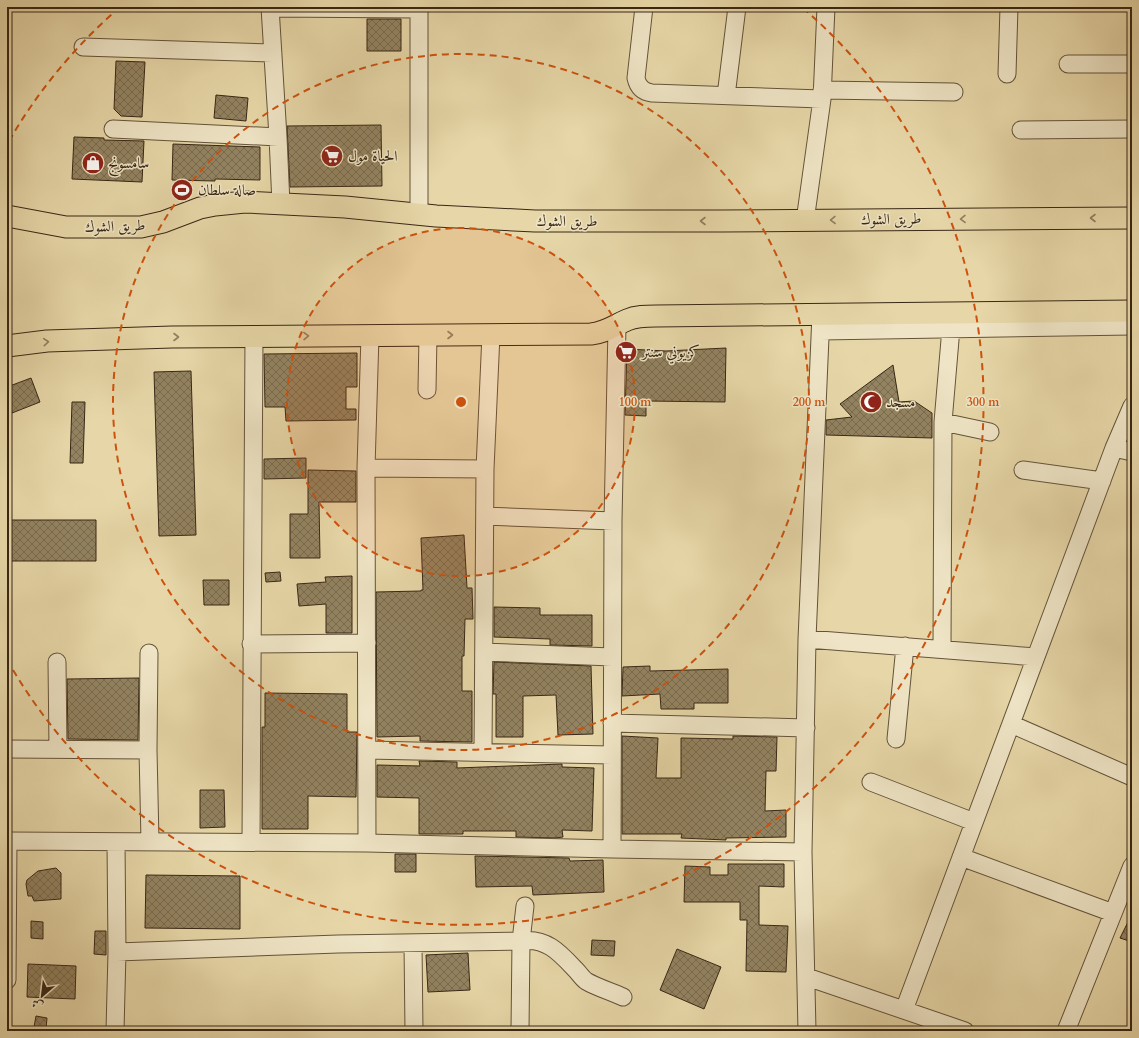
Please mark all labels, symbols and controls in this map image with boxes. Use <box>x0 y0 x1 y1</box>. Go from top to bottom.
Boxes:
supermarket icon: الحياة مول <box>319 143 345 169</box>
place label: الحياة مول <box>348 146 397 166</box>
shop icon: سامسونج <box>80 150 106 176</box>
place label: سامسونج <box>108 153 149 177</box>
sports icon: صالة سلطان <box>169 177 195 203</box>
place label: صالة سلطان <box>198 180 256 200</box>
street label: طريق الشوك <box>860 208 922 230</box>
street label: طريق الشوك <box>537 211 597 231</box>
one-way arrow <box>960 214 966 223</box>
one-way arrow <box>1090 214 1096 222</box>
street label: طريق الشوك <box>84 215 146 237</box>
one-way arrow <box>830 216 836 224</box>
one-way arrow <box>700 217 706 225</box>
one-way arrow <box>447 331 453 339</box>
one-way arrow <box>303 332 309 340</box>
one-way arrow <box>173 333 179 341</box>
one-way arrow <box>43 337 49 346</box>
supermarket icon: كزيوني سنتر <box>613 339 639 365</box>
place label: كزيوني سنتر <box>640 342 700 364</box>
mosque icon: مسجد <box>858 389 884 415</box>
place label: مسجد <box>886 392 915 412</box>
text: 100 m <box>619 394 652 410</box>
text: 200 m <box>793 394 826 410</box>
text: 300 m <box>967 394 1000 410</box>
centre of rings <box>454 395 468 409</box>
north arrow <box>22 976 62 1016</box>
text: ش <box>29 995 46 1014</box>

